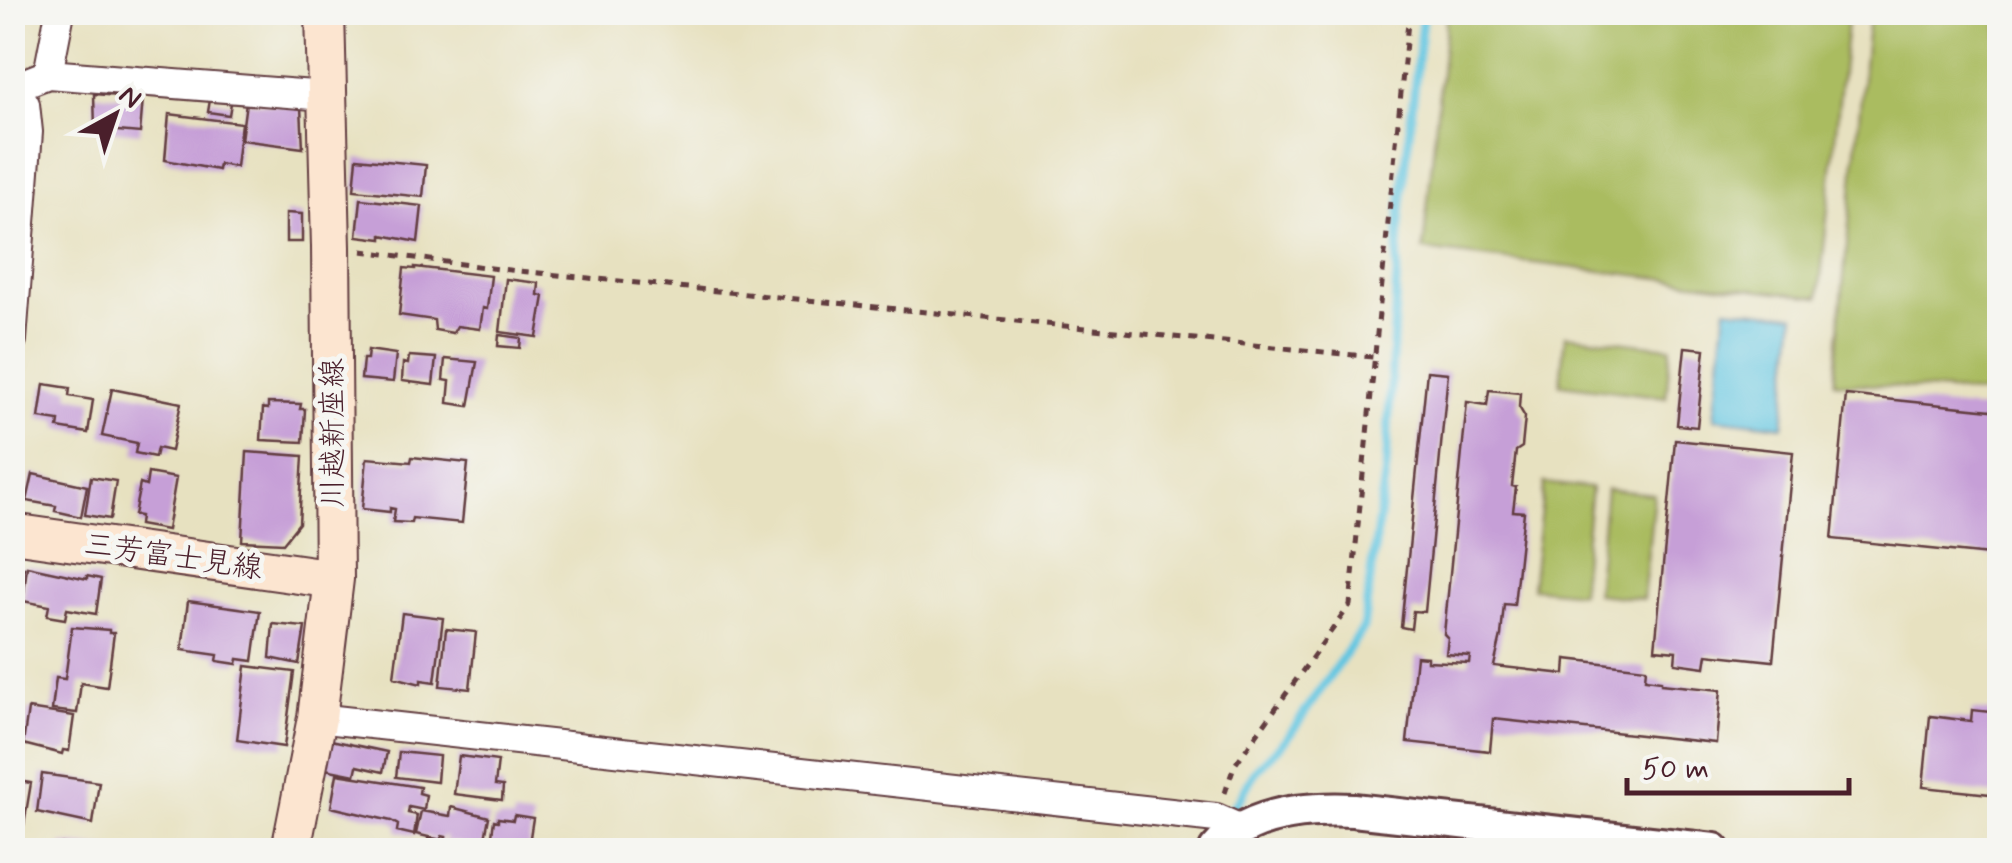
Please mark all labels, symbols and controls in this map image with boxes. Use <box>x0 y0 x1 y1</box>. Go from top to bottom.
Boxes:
north arrow <box>65 65 165 165</box>
text: N <box>110 78 149 118</box>
street label: 川越新座線 <box>314 358 353 508</box>
street label: 三芳富士見線 <box>81 525 265 589</box>
scale bar <box>1627 733 1850 795</box>
text: 50 m <box>1642 750 1709 789</box>

